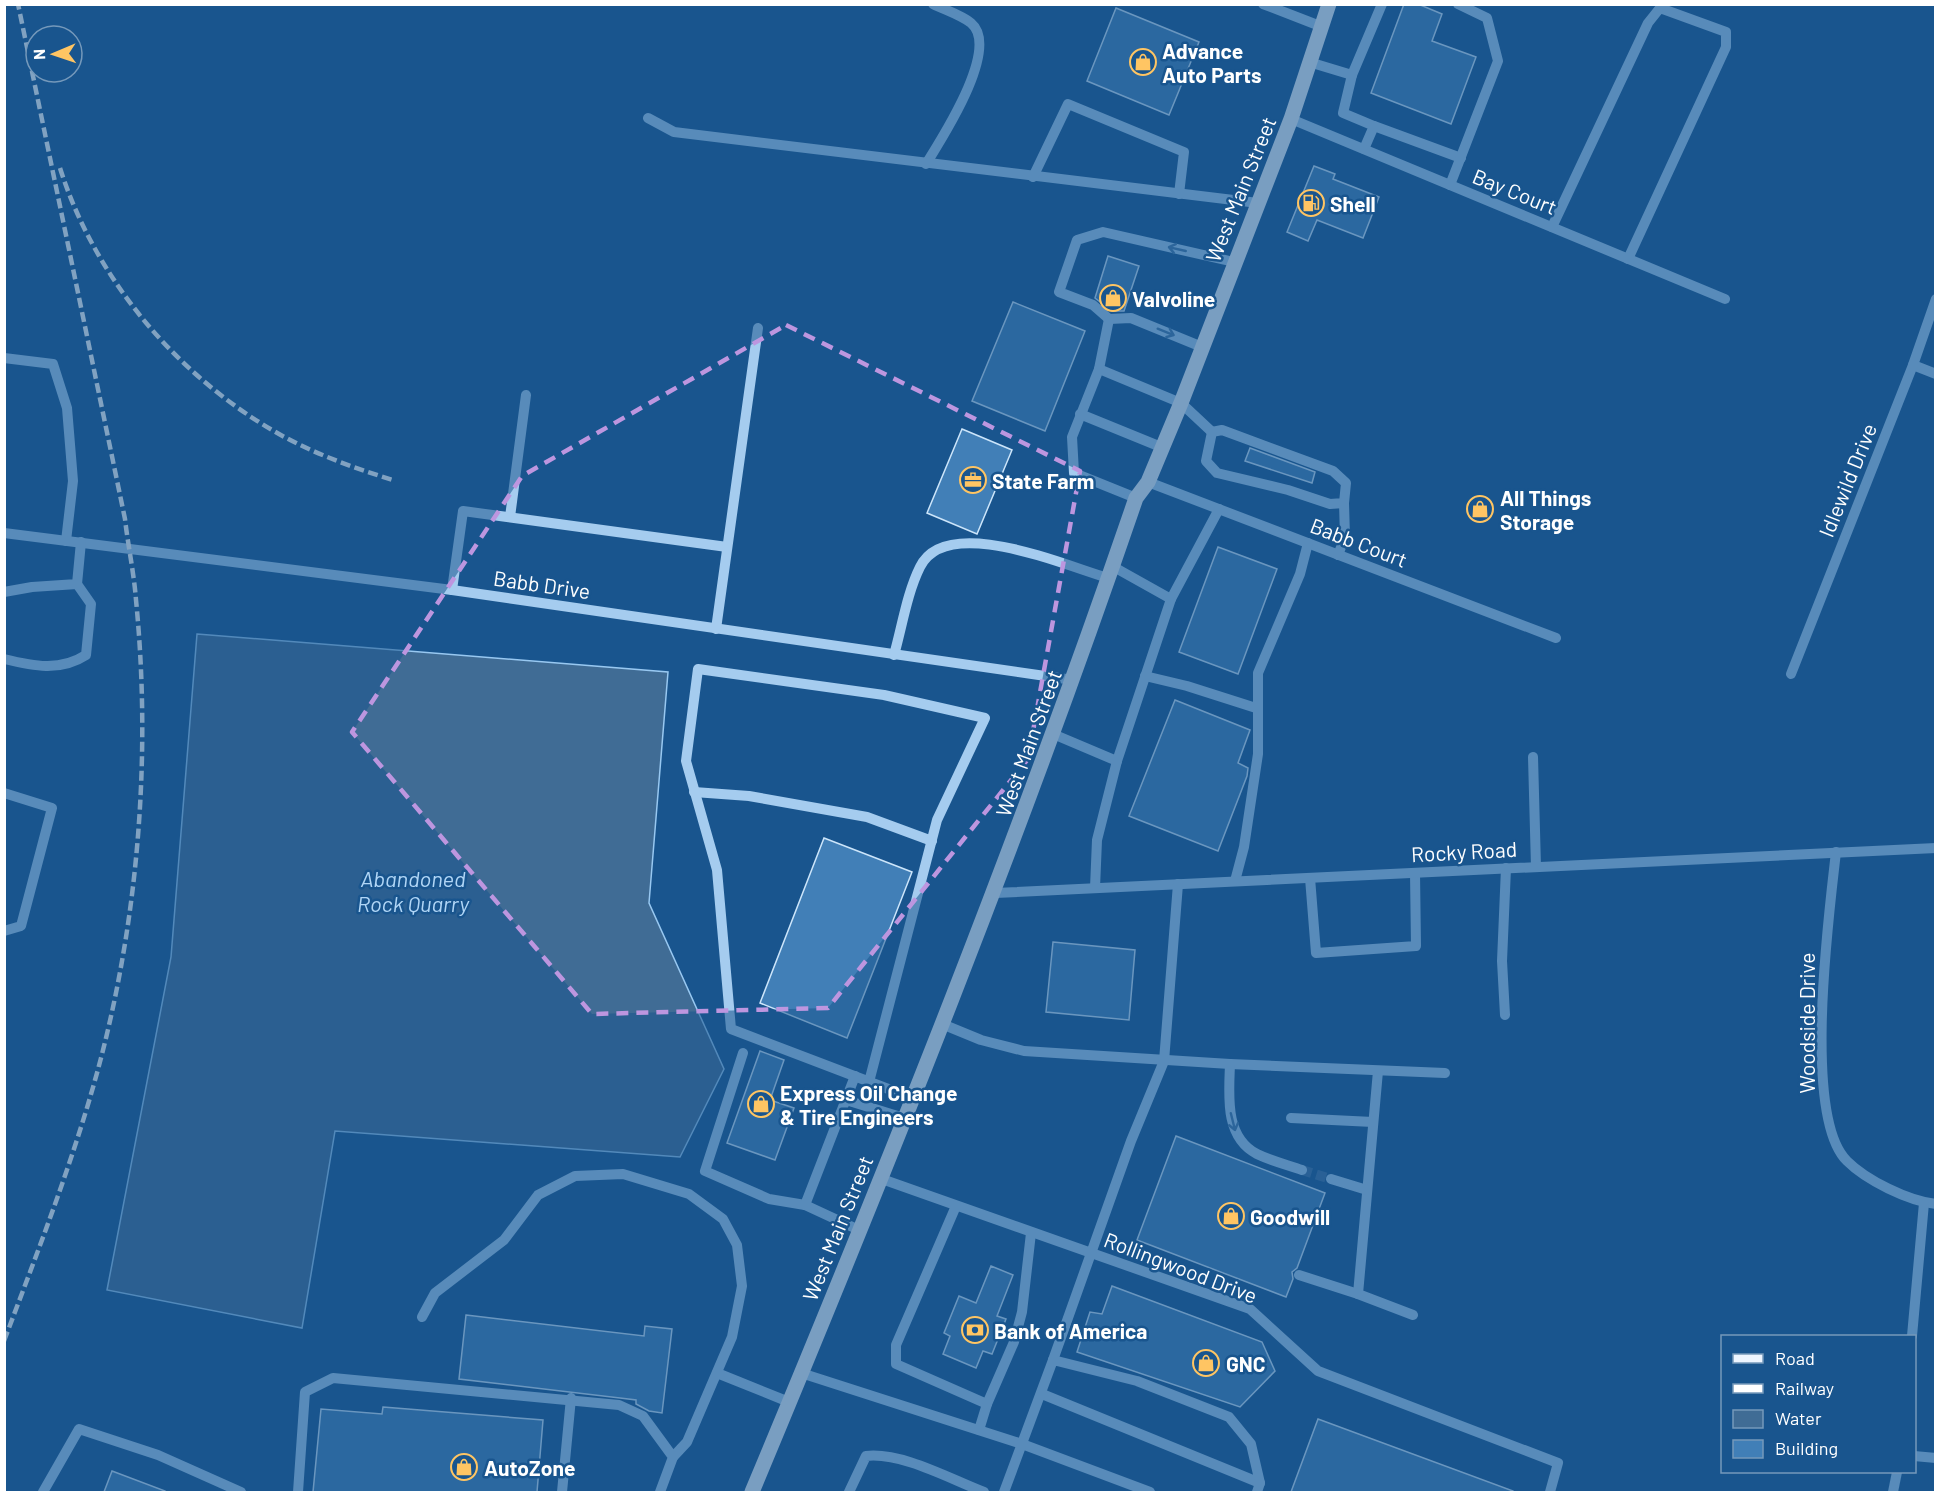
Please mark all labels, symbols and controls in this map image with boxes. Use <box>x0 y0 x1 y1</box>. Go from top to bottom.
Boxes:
north arrow <box>24 24 84 84</box>
place label: Advance Auto Parts <box>1162 38 1261 87</box>
shop icon: Advance Auto Parts <box>1128 47 1158 77</box>
text: N <box>29 49 48 60</box>
street label: West Main Street <box>1200 113 1280 265</box>
street label: Bay Court <box>1469 163 1561 219</box>
fuel station icon: Shell <box>1296 188 1326 218</box>
place label: Shell <box>1330 191 1376 216</box>
one-way arrow <box>1168 242 1187 254</box>
shop icon: Valvoline <box>1098 283 1128 313</box>
place label: Valvoline <box>1132 286 1215 311</box>
one-way arrow <box>1157 327 1175 338</box>
street label: Idlewild Drive <box>1813 419 1881 541</box>
office icon: State Farm <box>958 465 988 495</box>
place label: State Farm <box>992 468 1094 493</box>
place label: All Things Storage <box>1500 485 1591 534</box>
shop icon: All Things Storage <box>1465 494 1495 524</box>
street label: Babb Court <box>1307 512 1411 572</box>
street label: Babb Drive <box>492 565 592 603</box>
street label: West Main Street <box>990 666 1066 820</box>
street label: Rocky Road <box>1410 836 1518 866</box>
water label: Abandoned Rock Quarry <box>357 865 470 916</box>
street label: Woodside Drive <box>1794 953 1819 1093</box>
place label: Express Oil Change & Tire Engineers <box>780 1080 957 1129</box>
shop icon: Express Oil Change & Tire Engineers <box>746 1089 776 1119</box>
one-way arrow <box>1228 1112 1239 1131</box>
street label: West Main Street <box>797 1152 877 1304</box>
shop icon: Goodwill <box>1216 1201 1246 1231</box>
place label: Goodwill <box>1250 1204 1330 1229</box>
street label: Rollingwood Drive <box>1101 1226 1261 1308</box>
bank icon: Bank of America <box>960 1315 990 1345</box>
place label: Bank of America <box>994 1318 1147 1343</box>
legend <box>1721 1335 1916 1473</box>
text: Road <box>1775 1347 1815 1369</box>
shop icon: GNC <box>1191 1348 1221 1378</box>
place label: GNC <box>1226 1351 1266 1376</box>
text: Railway <box>1775 1377 1834 1399</box>
text: Water <box>1775 1407 1822 1429</box>
text: Building <box>1775 1437 1838 1459</box>
shop icon: AutoZone <box>449 1452 479 1482</box>
place label: AutoZone <box>484 1455 575 1480</box>

